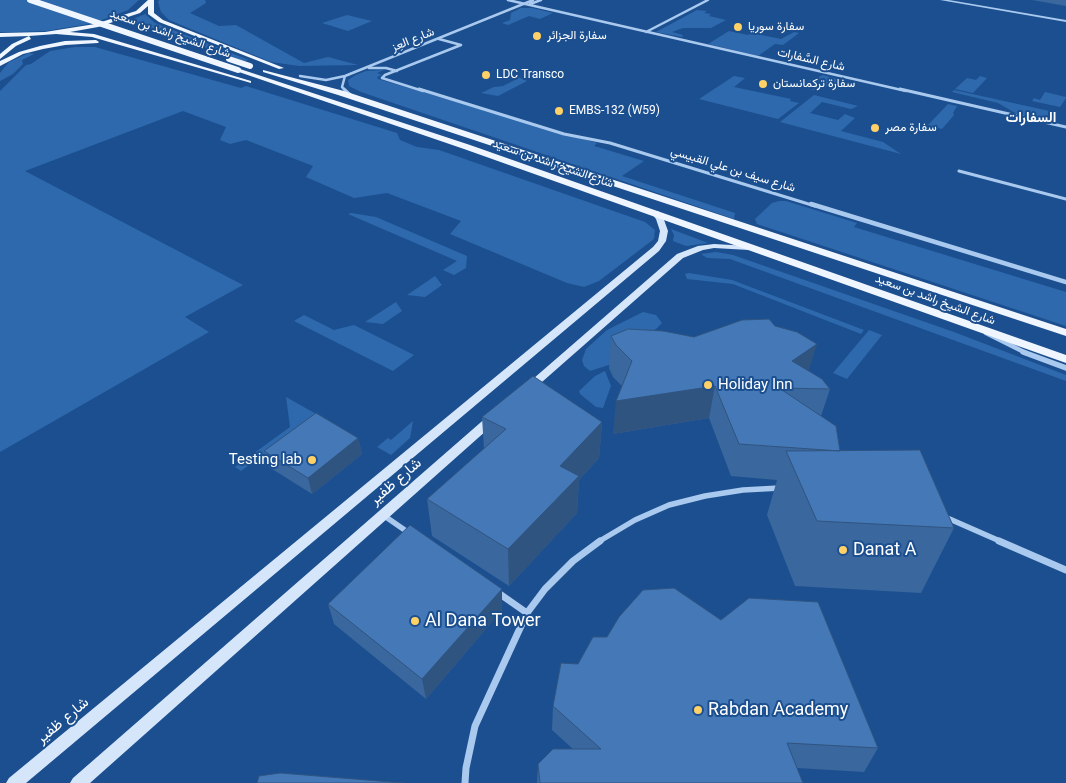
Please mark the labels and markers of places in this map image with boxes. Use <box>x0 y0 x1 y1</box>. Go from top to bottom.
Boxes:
place label: سفارة سوريا <box>748 20 804 34</box>
marker: سفارة سوريا <box>732 21 744 33</box>
place label: سفارة الجزائر <box>547 29 607 43</box>
marker: سفارة الجزائر <box>531 30 543 42</box>
place label: LDC Transco <box>496 68 564 82</box>
marker: LDC Transco <box>480 69 492 81</box>
place label: سفارة تركمانستان <box>773 77 855 91</box>
marker: سفارة تركمانستان <box>757 78 769 90</box>
place label: EMBS-132 (W59) <box>569 104 660 118</box>
marker: EMBS-132 (W59) <box>553 105 565 117</box>
place label: سفارة مصر <box>885 121 937 135</box>
marker: سفارة مصر <box>869 122 881 134</box>
place label: Holiday Inn <box>718 376 793 394</box>
marker: Holiday Inn <box>702 379 714 391</box>
place label: Testing lab <box>229 451 302 469</box>
marker: Testing lab <box>306 454 318 466</box>
place label: Danat A <box>853 539 916 561</box>
marker: Danat A <box>837 544 849 556</box>
place label: Al Dana Tower <box>425 610 541 632</box>
marker: Al Dana Tower <box>409 615 421 627</box>
place label: Rabdan Academy <box>708 699 848 721</box>
marker: Rabdan Academy <box>692 704 704 716</box>

